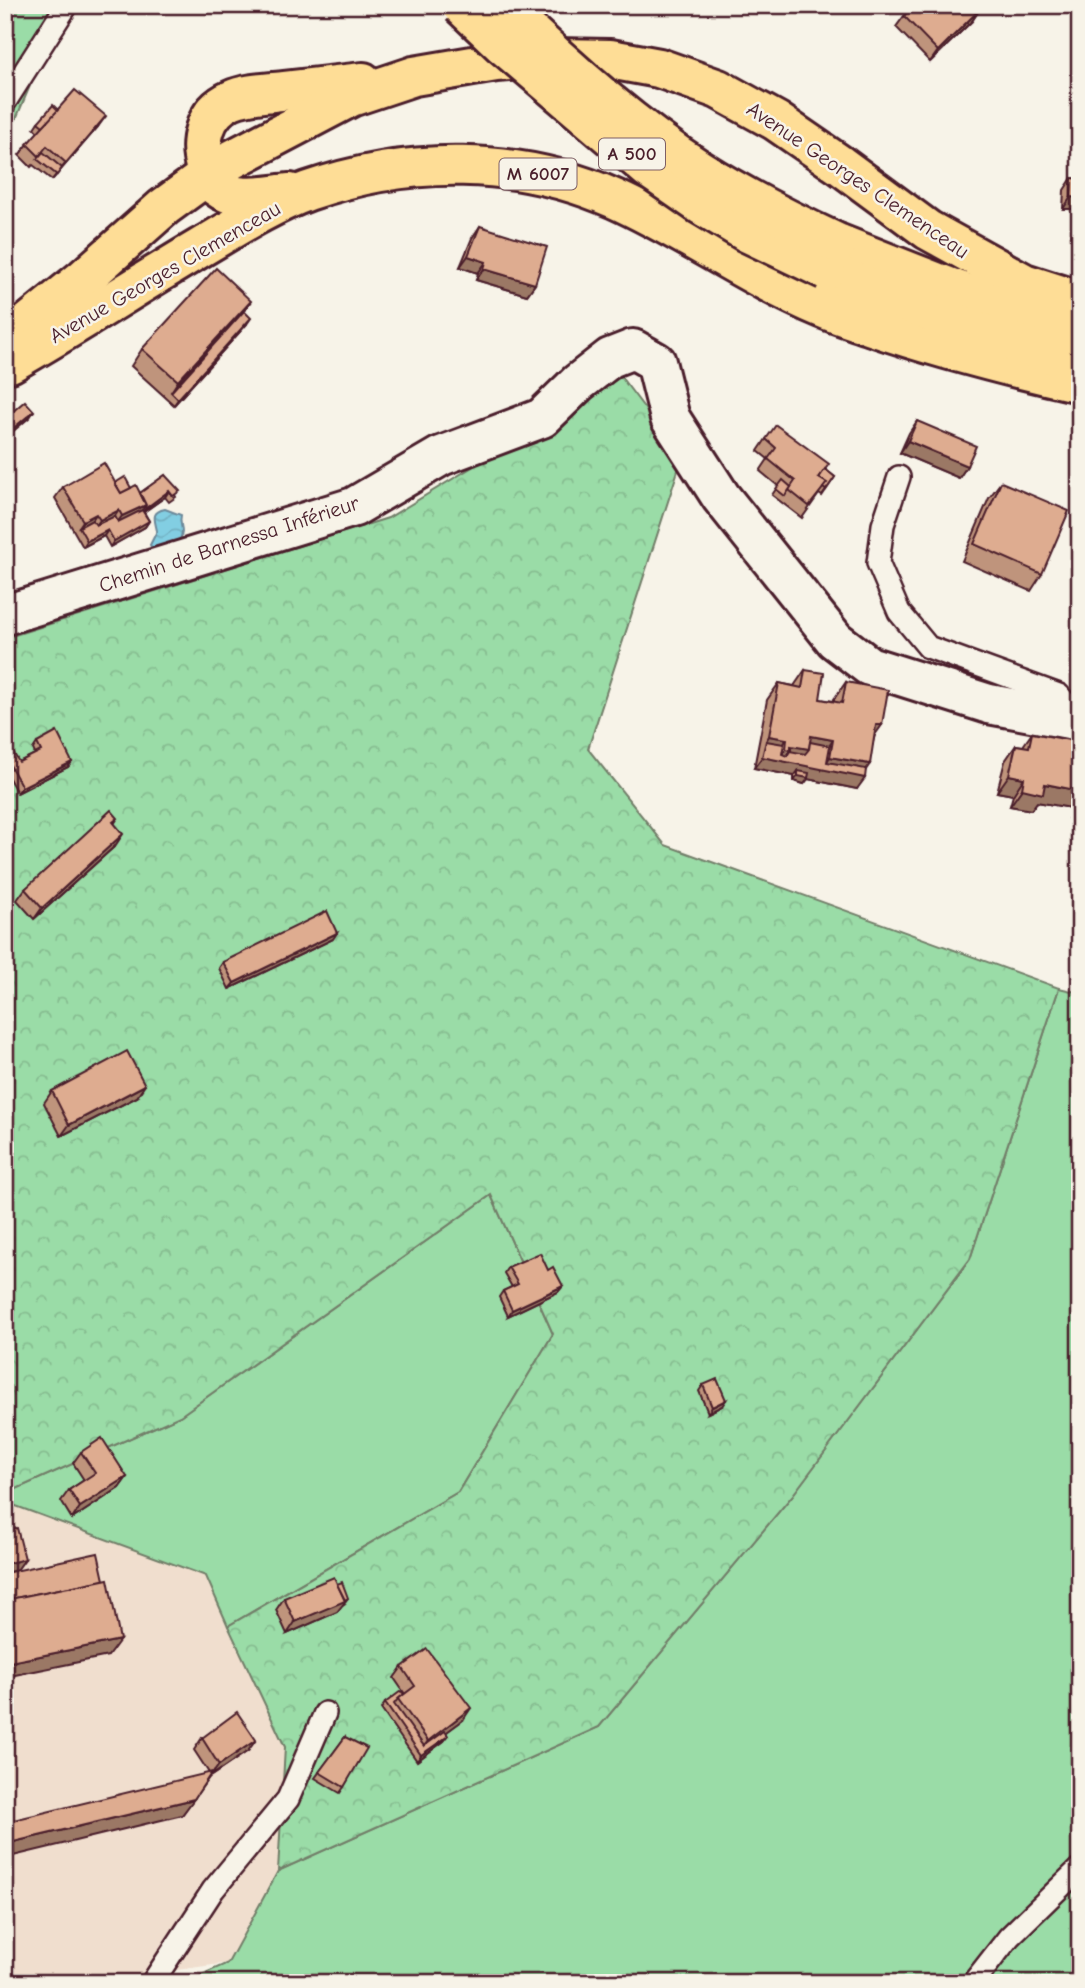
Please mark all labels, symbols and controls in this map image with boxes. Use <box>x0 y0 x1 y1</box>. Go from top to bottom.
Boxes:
street label: Avenue Georges Clemenceau <box>742 97 974 263</box>
road number: A 500 <box>599 138 665 170</box>
road number: M 6007 <box>500 158 576 190</box>
street label: Avenue Georges Clemenceau <box>45 196 285 348</box>
street label: Chemin de Barnessa Inférieur <box>96 490 363 597</box>

